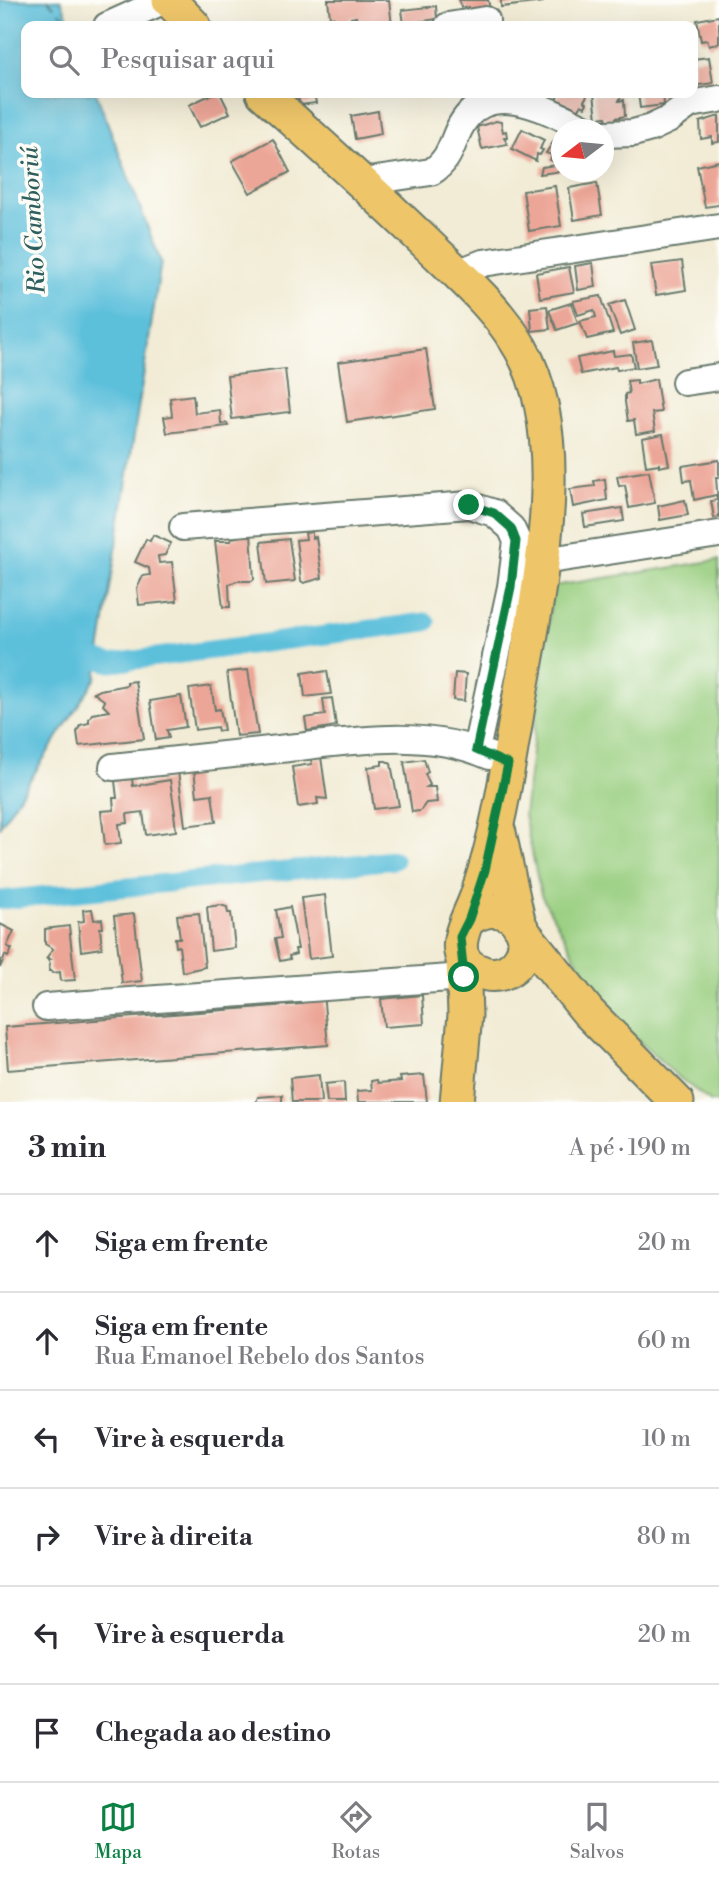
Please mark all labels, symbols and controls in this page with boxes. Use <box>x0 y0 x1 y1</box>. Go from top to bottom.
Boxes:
search box <box>21 21 698 98</box>
icon: search <box>45 41 83 79</box>
text: Pesquisar aqui <box>101 44 275 76</box>
north arrow <box>551 119 614 182</box>
water label: Rio Camboriú <box>15 145 53 296</box>
route end <box>453 489 484 520</box>
route start <box>448 961 479 992</box>
text: 3 min <box>28 1129 106 1167</box>
text: A pé · 190 m <box>569 1134 691 1162</box>
icon: ahead <box>28 1224 66 1262</box>
text: Siga em frente <box>95 1227 268 1259</box>
text: 20 m <box>638 1229 691 1257</box>
text: Siga em frente <box>95 1311 268 1343</box>
icon: ahead <box>28 1322 66 1360</box>
text: 60 m <box>637 1327 691 1355</box>
text: Rua Emanoel Rebelo dos Santos <box>95 1343 425 1371</box>
icon: left <box>28 1420 66 1458</box>
text: Vire à esquerda <box>95 1423 285 1455</box>
text: 10 m <box>642 1425 691 1453</box>
icon: right <box>28 1518 66 1556</box>
text: Vire à direita <box>95 1521 253 1553</box>
text: 80 m <box>637 1523 691 1551</box>
icon: left <box>28 1616 66 1654</box>
text: Vire à esquerda <box>95 1619 285 1651</box>
text: 20 m <box>638 1621 691 1649</box>
icon: arrive <box>28 1714 66 1752</box>
text: Chegada ao destino <box>95 1717 331 1749</box>
tab: Mapa <box>95 1798 142 1864</box>
tab: Rotas <box>332 1798 380 1864</box>
tab: Salvos <box>570 1798 624 1864</box>

